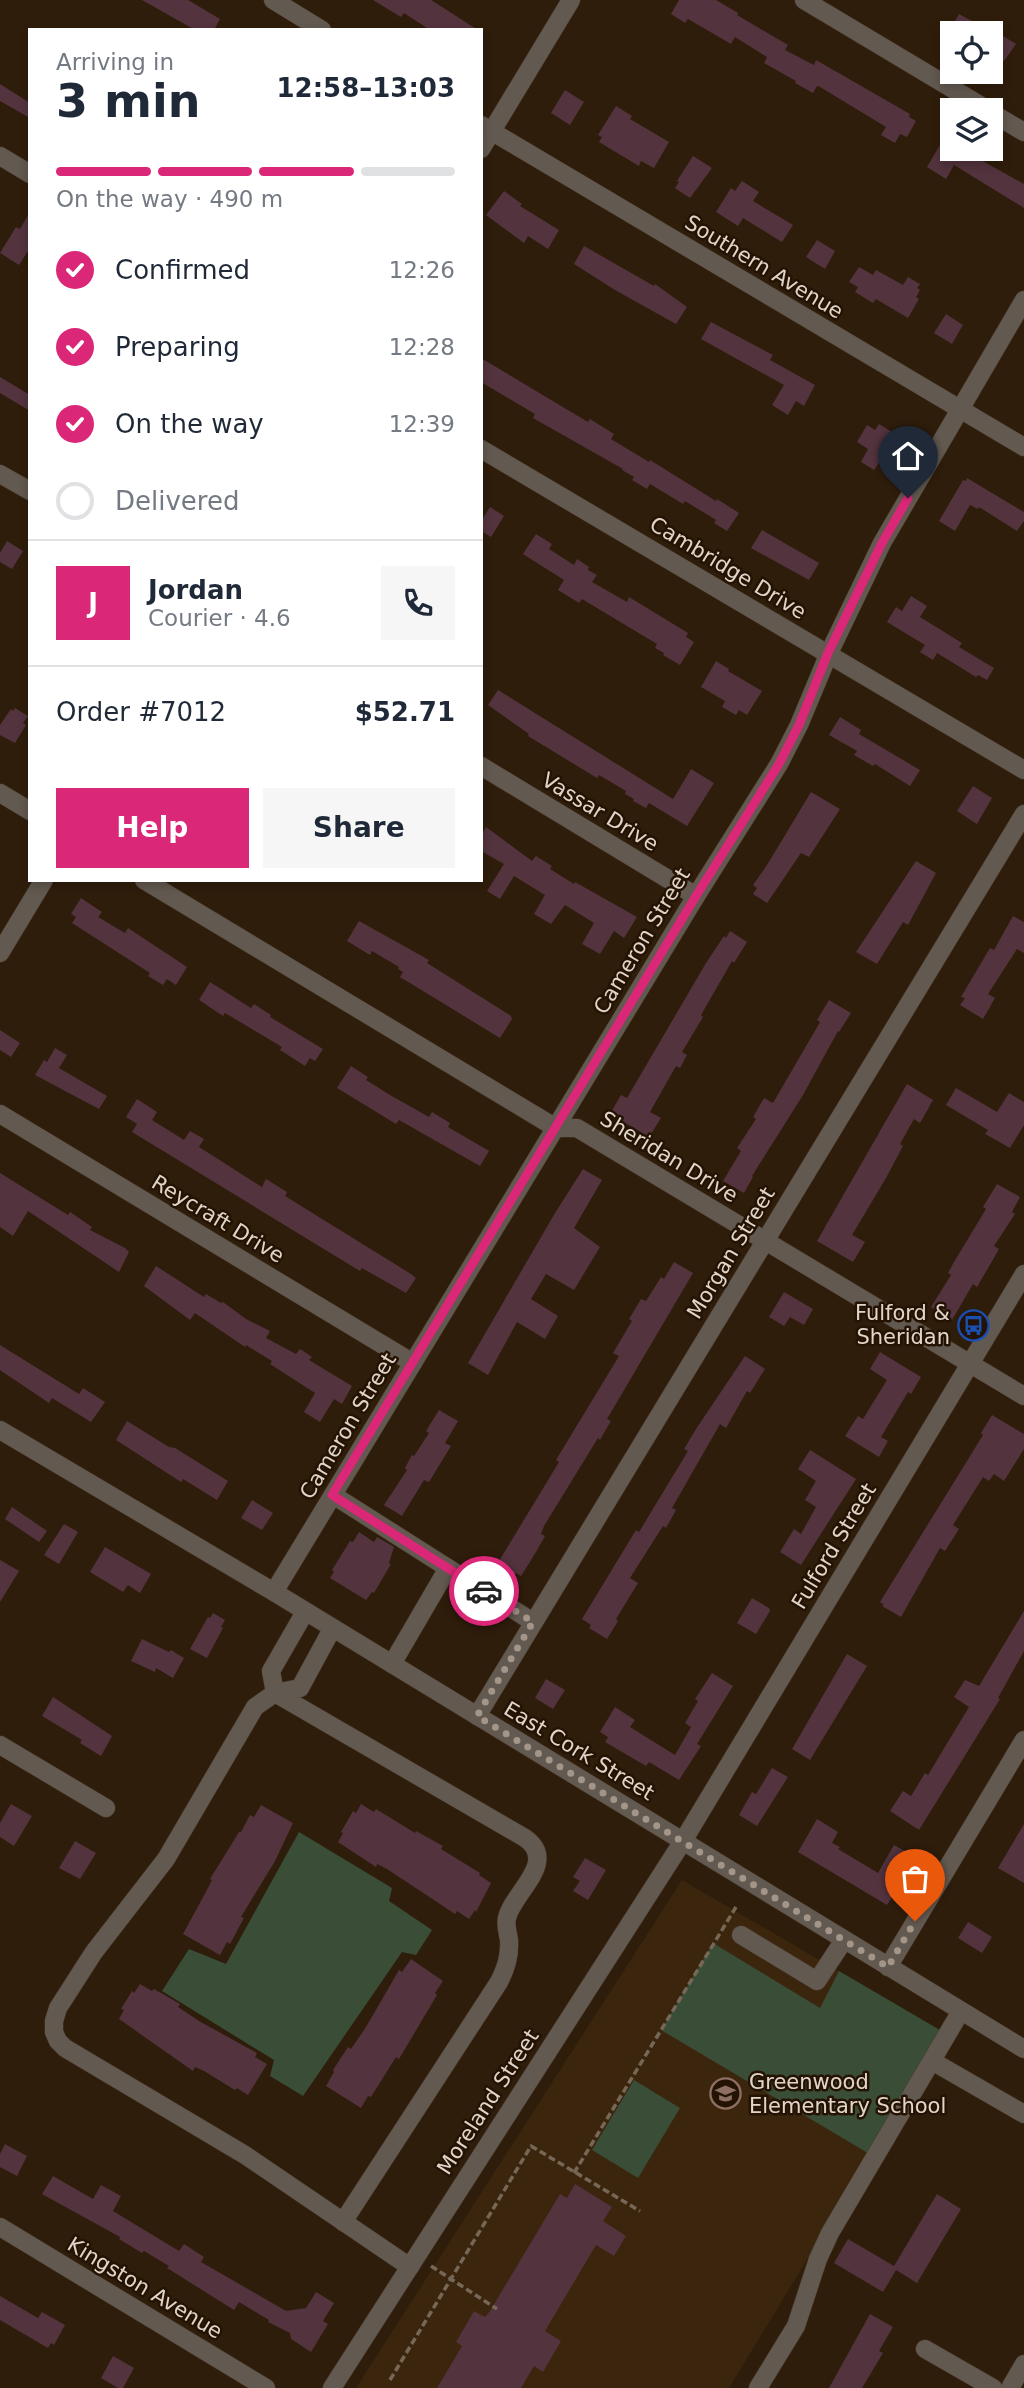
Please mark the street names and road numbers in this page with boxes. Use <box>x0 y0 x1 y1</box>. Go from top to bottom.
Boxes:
street label: Southern Avenue <box>681 210 847 324</box>
street label: Cambridge Drive <box>646 512 810 624</box>
street label: Vassar Drive <box>537 768 663 856</box>
street label: Cameron Street <box>589 864 695 1018</box>
street label: Sheridan Drive <box>596 1106 742 1208</box>
street label: Reycraft Drive <box>148 1170 288 1268</box>
street label: Morgan Street <box>682 1183 780 1323</box>
street label: Cameron Street <box>295 1349 401 1503</box>
street label: Fulford Street <box>787 1479 881 1613</box>
street label: East Cork Street <box>500 1697 658 1805</box>
street label: Moreland Street <box>432 2025 544 2179</box>
street label: Kingston Avenue <box>63 2232 227 2344</box>

